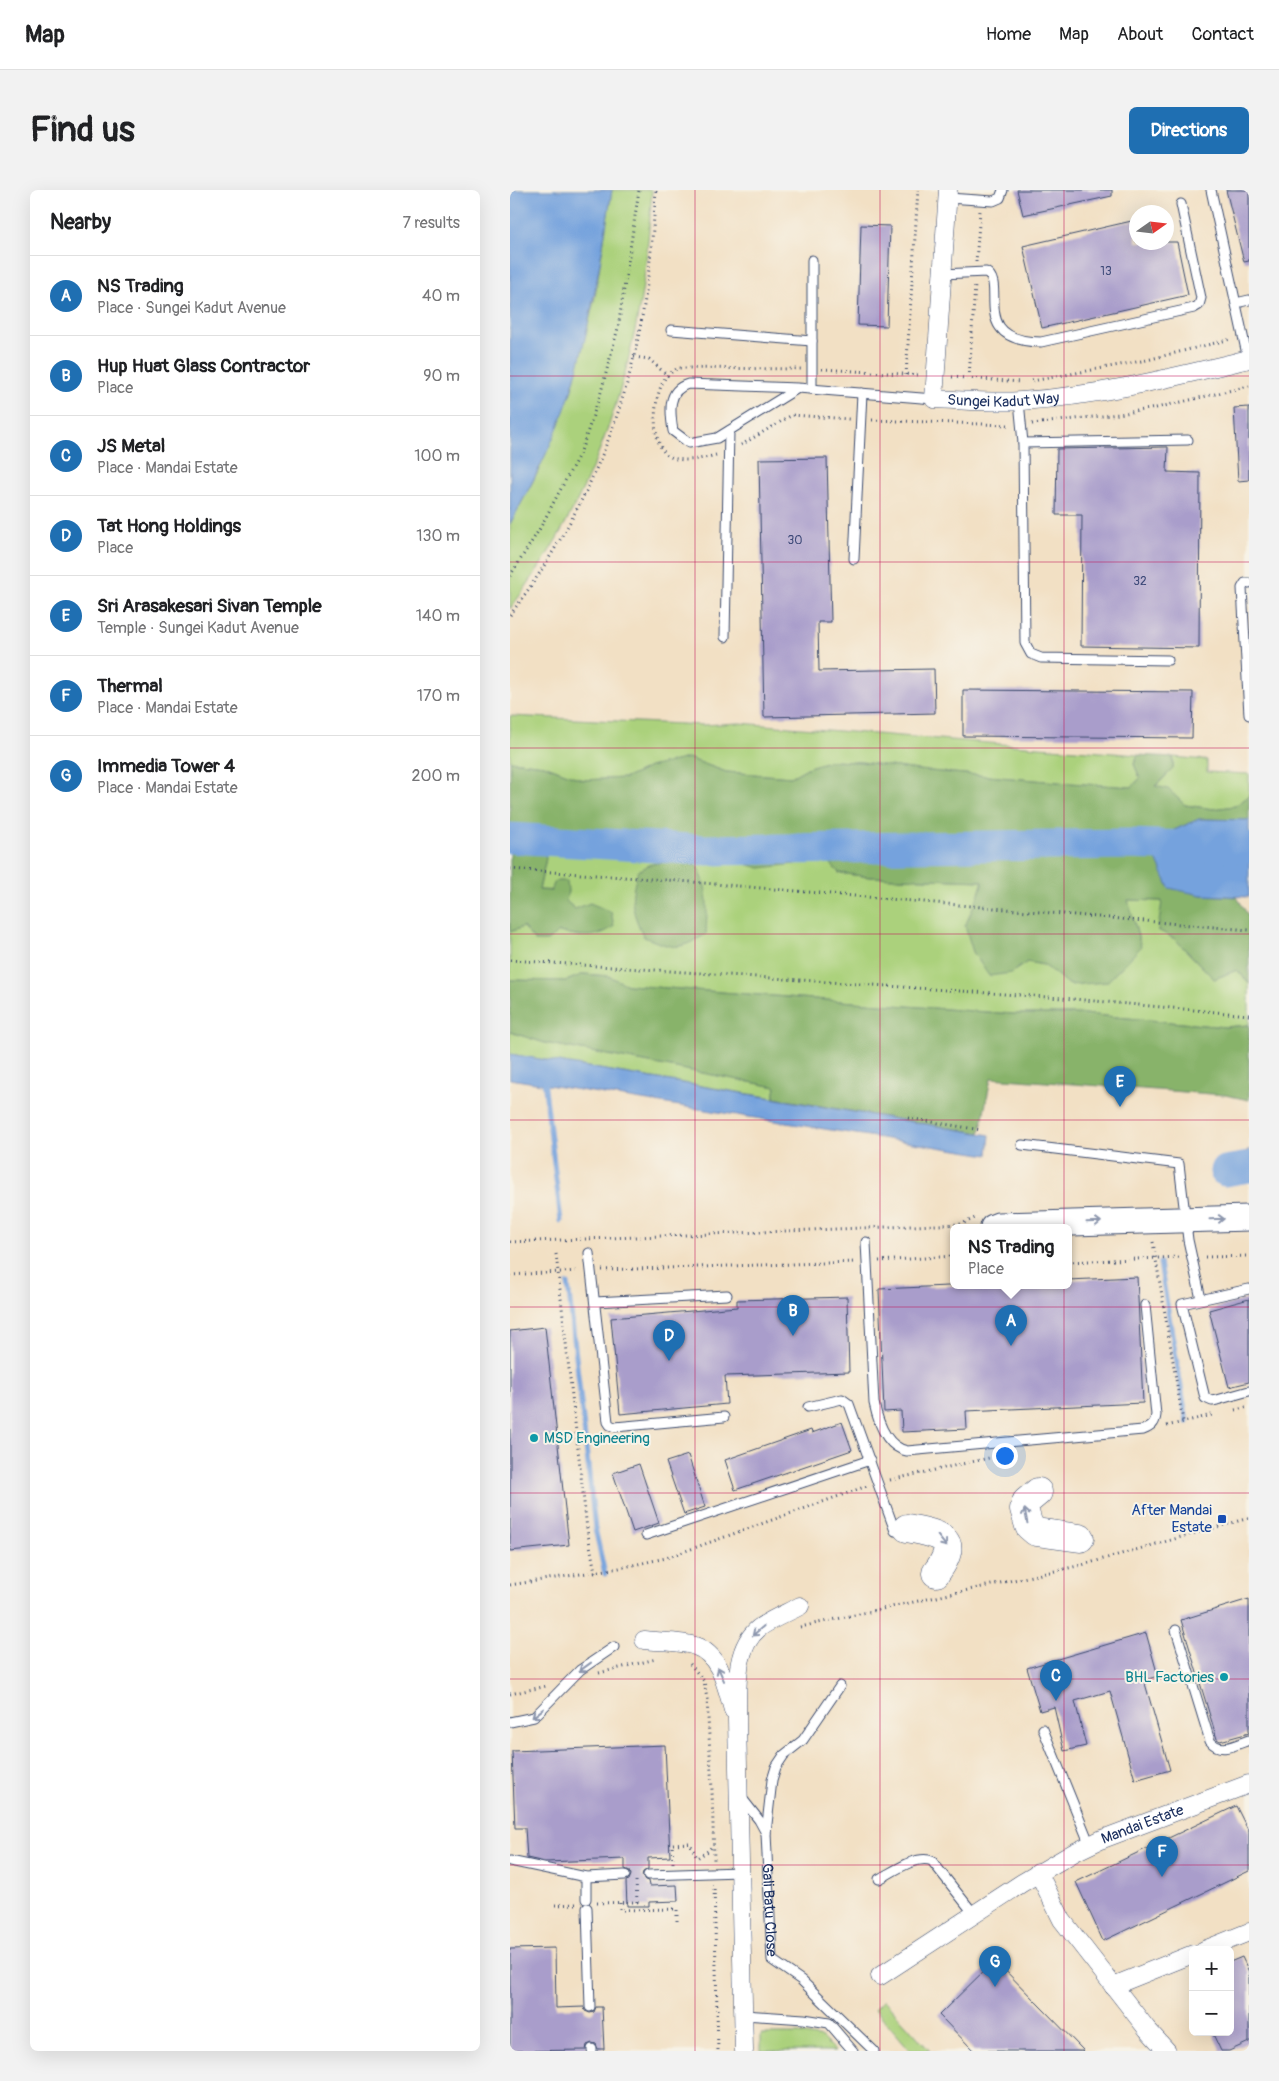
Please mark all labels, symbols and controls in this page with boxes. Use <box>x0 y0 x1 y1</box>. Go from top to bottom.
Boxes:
text: Map <box>25 20 65 49</box>
text: Home <box>986 23 1031 46</box>
text: Map <box>1059 23 1089 46</box>
text: About <box>1117 23 1163 46</box>
text: Contact <box>1191 23 1254 46</box>
button: Directions <box>1129 107 1249 154</box>
text: Find us <box>30 108 135 152</box>
north arrow <box>1129 205 1174 250</box>
text: Nearby <box>50 209 111 236</box>
text: 7 results <box>402 213 460 233</box>
house number: 13 <box>1100 264 1112 279</box>
text: NS Trading <box>97 274 183 298</box>
text: A <box>61 286 71 306</box>
text: 40 m <box>422 286 460 306</box>
text: Place · Sungei Kadut Avenue <box>97 298 286 318</box>
text: Hup Huat Glass Contractor <box>97 354 310 378</box>
text: B <box>61 366 71 386</box>
text: 90 m <box>423 366 460 386</box>
text: Place <box>97 378 133 398</box>
street label: Sungei Kadut Way <box>947 388 1061 411</box>
text: JS Metal <box>97 434 165 458</box>
text: C <box>61 446 71 466</box>
text: 100 m <box>414 446 460 466</box>
text: Place · Mandai Estate <box>97 458 238 478</box>
text: Tat Hong Holdings <box>97 514 241 538</box>
text: D <box>61 526 71 546</box>
text: 130 m <box>416 526 460 546</box>
house number: 30 <box>788 533 802 548</box>
text: Place <box>97 538 133 558</box>
house number: 32 <box>1133 574 1147 589</box>
text: Sri Arasakesari Sivan Temple <box>97 594 322 618</box>
text: E <box>62 606 70 626</box>
text: 140 m <box>416 606 460 626</box>
text: Temple · Sungei Kadut Avenue <box>97 618 299 638</box>
text: Thermal <box>97 674 163 698</box>
text: F <box>61 686 71 706</box>
text: 170 m <box>417 686 460 706</box>
text: Place · Mandai Estate <box>97 698 238 718</box>
text: Immedia Tower 4 <box>97 754 235 778</box>
text: G <box>61 766 71 786</box>
text: 200 m <box>412 766 460 786</box>
text: Place · Mandai Estate <box>97 778 238 798</box>
pin: E <box>1104 1066 1136 1107</box>
one-way arrow <box>1209 1214 1225 1223</box>
one-way arrow <box>1086 1218 1102 1227</box>
popup <box>950 1224 1072 1289</box>
text: NS Trading <box>968 1235 1054 1259</box>
text: Place <box>968 1259 1004 1279</box>
pin: B <box>777 1295 809 1336</box>
pin: A <box>995 1305 1027 1346</box>
pin: D <box>653 1320 685 1361</box>
place label: MSD Engineering <box>544 1429 650 1448</box>
marker: MSD Engineering <box>528 1432 540 1444</box>
your location <box>992 1443 1018 1469</box>
place label: After Mandai Estate <box>1131 1501 1213 1537</box>
one-way arrow <box>1021 1508 1031 1524</box>
marker: After Mandai Estate <box>1216 1513 1228 1525</box>
one-way arrow <box>936 1534 947 1547</box>
one-way arrow <box>752 1625 765 1636</box>
pin: C <box>1040 1660 1072 1701</box>
one-way arrow <box>578 1662 592 1672</box>
one-way arrow <box>715 1667 725 1682</box>
place label: BHL Factories <box>1125 1668 1214 1687</box>
marker: BHL Factories <box>1218 1671 1230 1683</box>
one-way arrow <box>532 1707 545 1718</box>
street label: Mandai Estate <box>1098 1800 1187 1848</box>
pin: F <box>1146 1836 1178 1877</box>
street label: Gali Batu Close <box>758 1863 781 1958</box>
pin: G <box>979 1946 1011 1987</box>
map controls <box>1189 1946 1234 2036</box>
button: + <box>1189 1946 1234 1991</box>
button: − <box>1189 1991 1234 2036</box>

